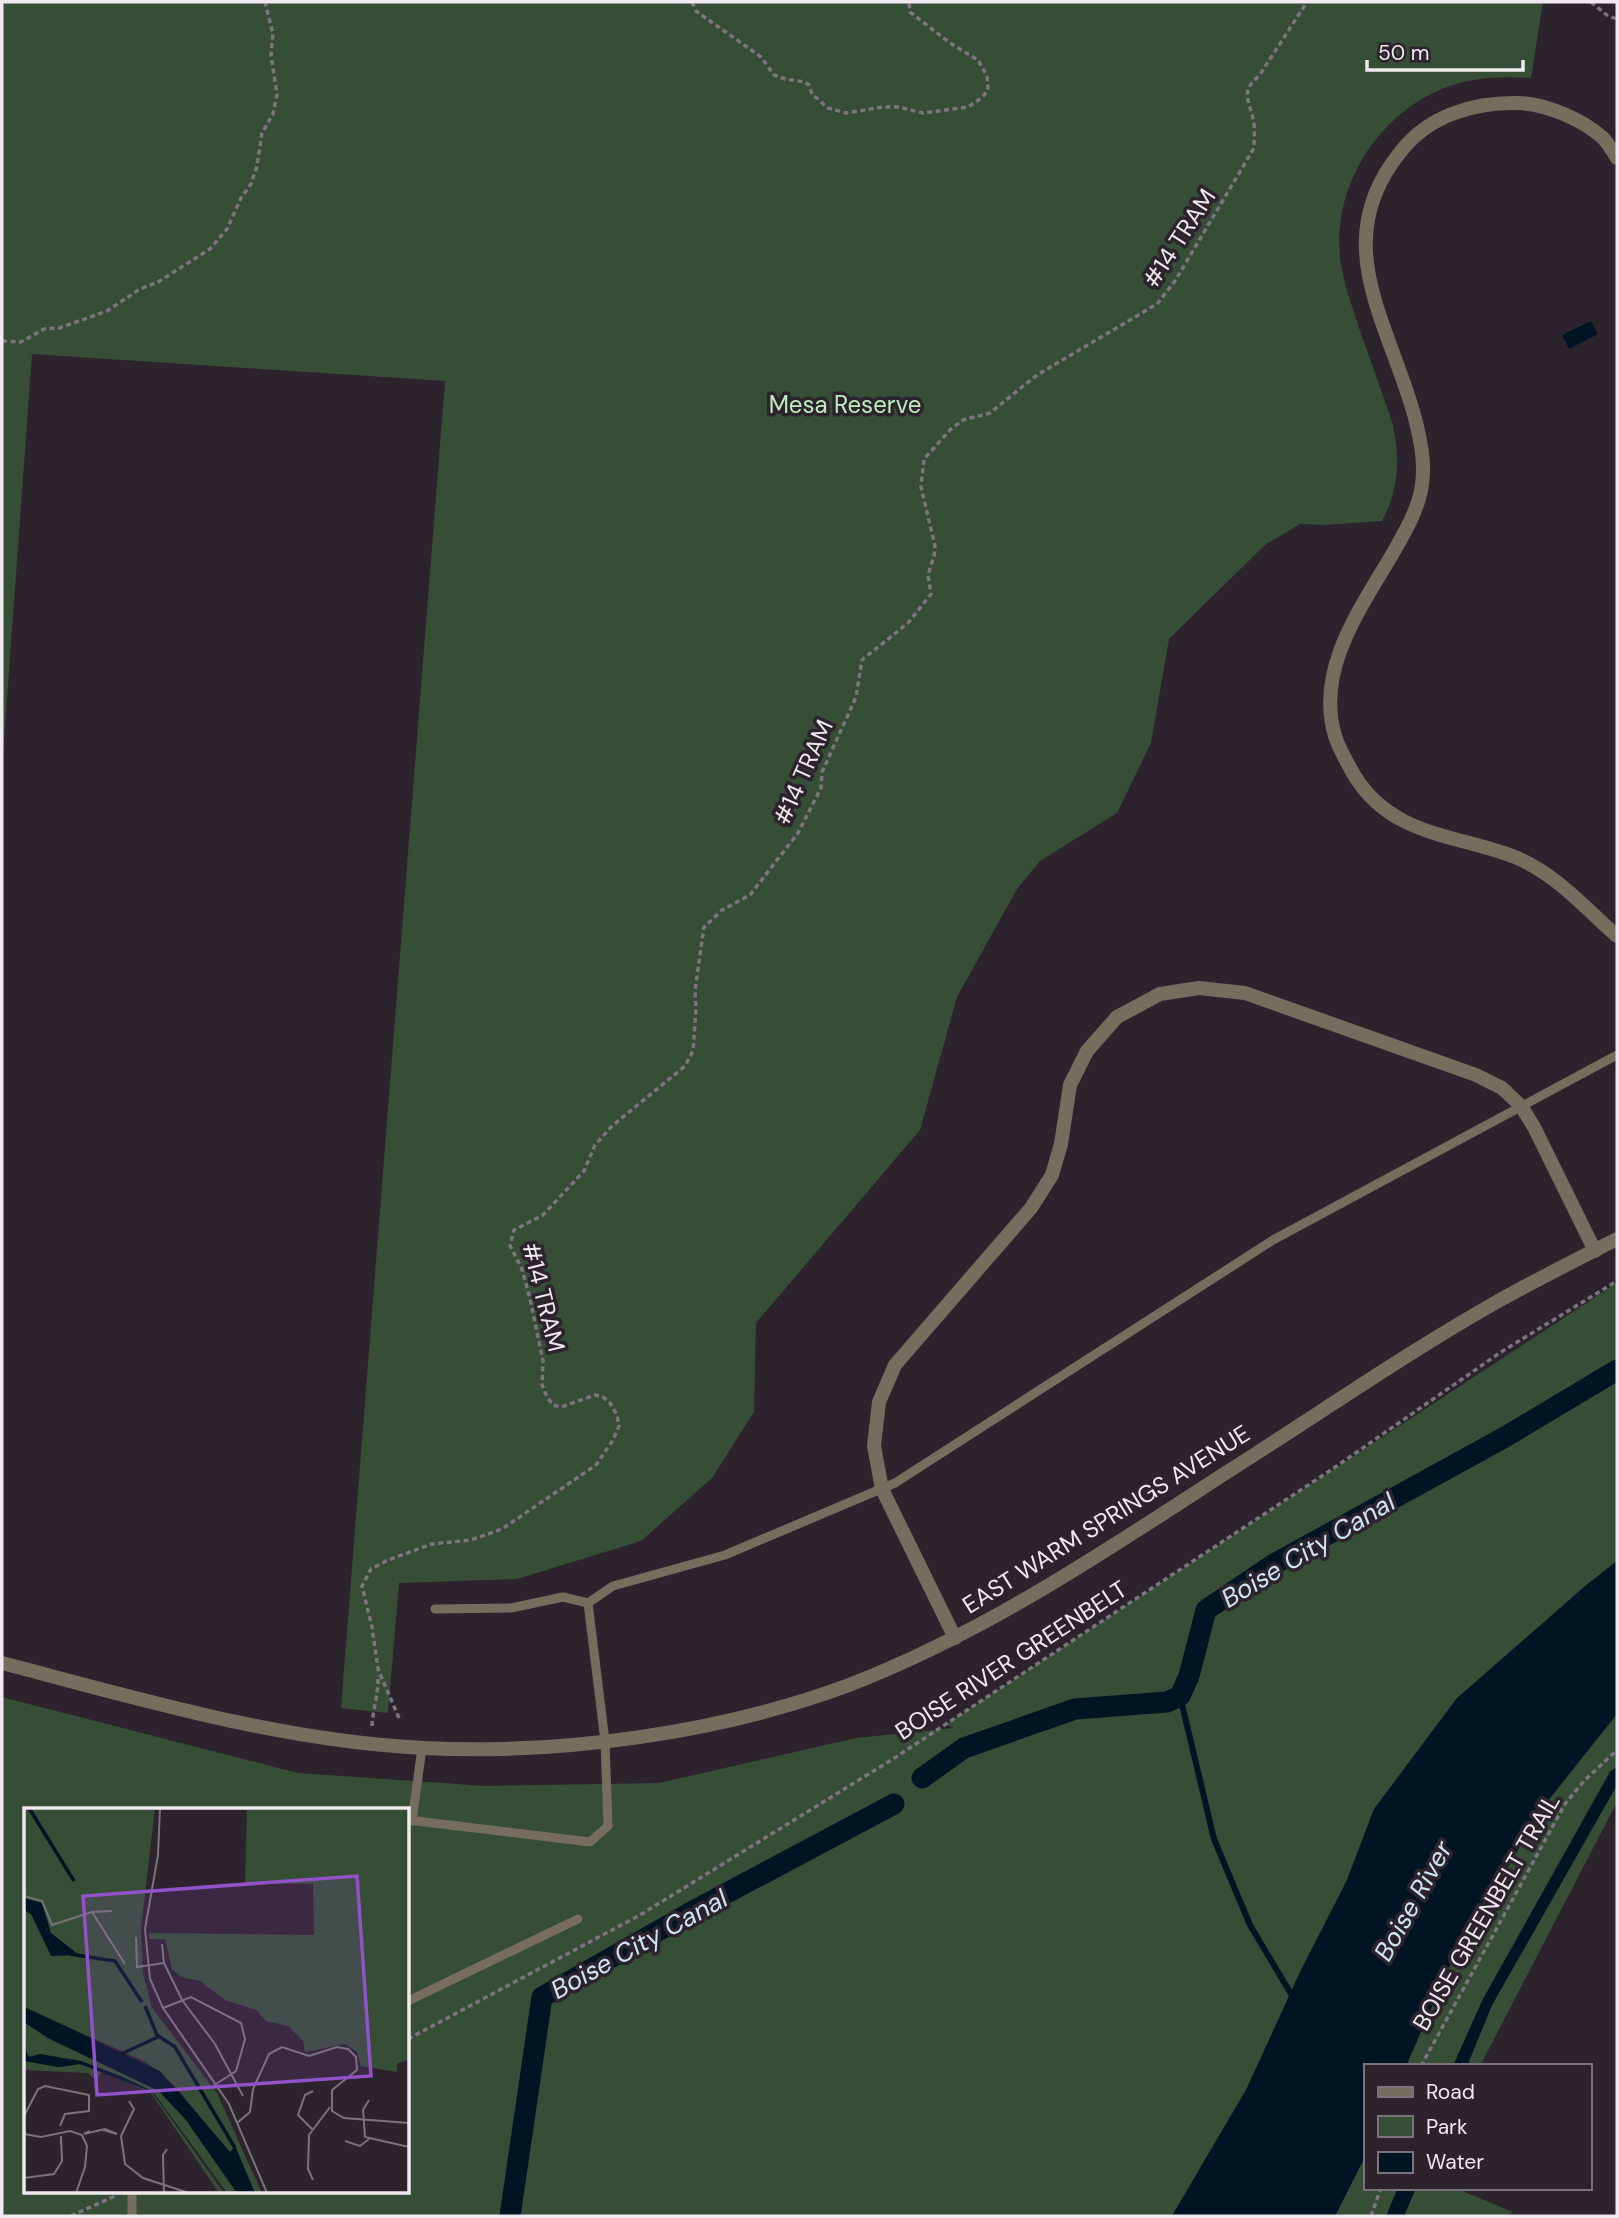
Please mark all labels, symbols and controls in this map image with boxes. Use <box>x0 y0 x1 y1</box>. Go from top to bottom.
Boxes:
scale bar <box>1367 28 1523 72</box>
text: 50 m <box>1378 39 1429 67</box>
street label: #14 TRAM <box>1136 183 1222 293</box>
park label: Mesa Reserve <box>769 389 921 420</box>
street label: #14 TRAM <box>766 715 840 829</box>
street label: #14 TRAM <box>515 1239 573 1355</box>
street label: EAST WARM SPRINGS AVENUE <box>957 1418 1255 1620</box>
water label: Boise City Canal <box>1215 1484 1402 1615</box>
street label: BOISE RIVER GREENBELT <box>889 1573 1133 1747</box>
street label: BOISE GREENBELT TRAIL <box>1405 1788 1567 2036</box>
inset map <box>24 1808 410 2194</box>
water label: Boise River <box>1366 1834 1461 1967</box>
water label: Boise City Canal <box>545 1881 734 2007</box>
legend <box>1364 2064 1591 2190</box>
text: Road <box>1426 2078 1475 2106</box>
text: Park <box>1426 2113 1468 2141</box>
text: Water <box>1426 2148 1484 2176</box>

